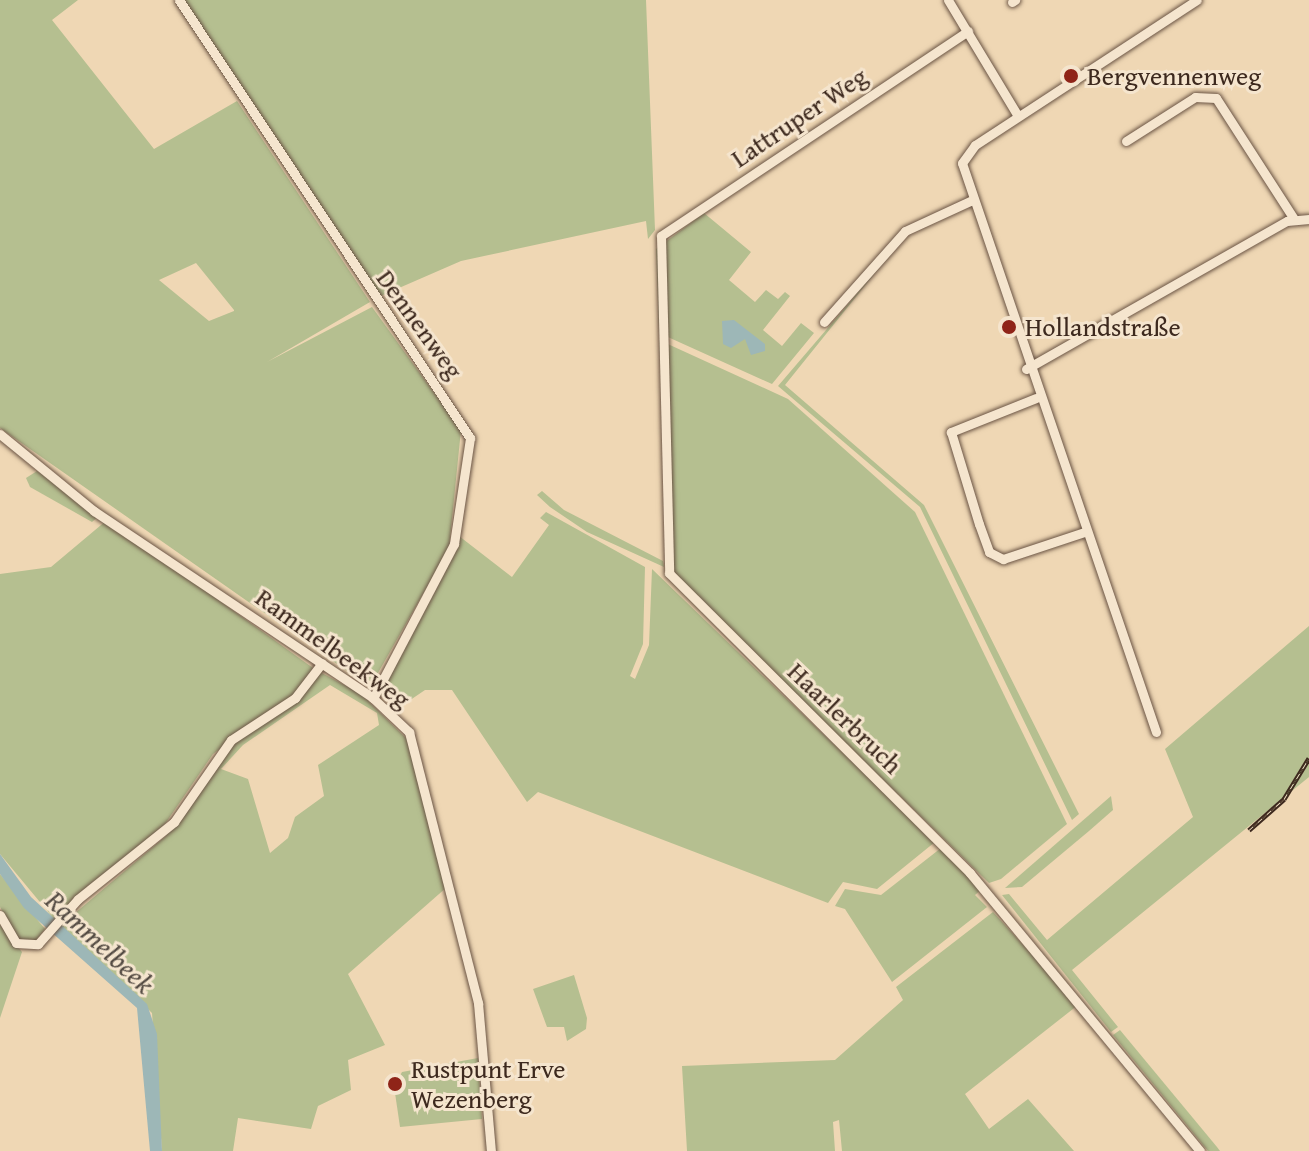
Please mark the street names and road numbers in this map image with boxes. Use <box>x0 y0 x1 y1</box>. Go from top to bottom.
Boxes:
street label: Lattruper Weg <box>725 60 873 174</box>
street label: Dennenweg <box>370 263 470 385</box>
street label: Rammelbeekweg <box>250 581 416 715</box>
street label: Haarlerbruch <box>781 656 909 780</box>

